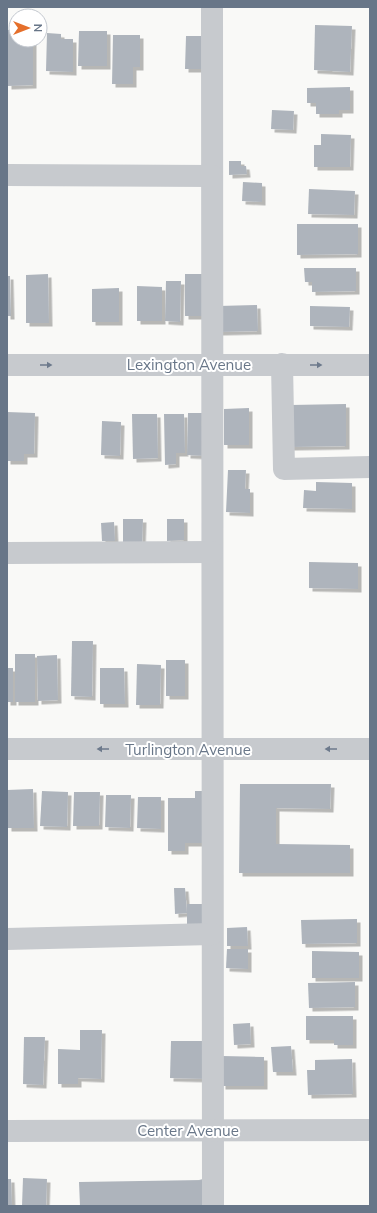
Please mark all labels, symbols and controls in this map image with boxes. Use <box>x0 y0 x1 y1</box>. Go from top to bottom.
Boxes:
north arrow <box>8 8 48 48</box>
text: N <box>31 24 45 32</box>
street label: Lexington Avenue <box>127 355 251 374</box>
one-way arrow <box>40 362 53 368</box>
one-way arrow <box>310 362 323 368</box>
street label: Turlington Avenue <box>125 740 251 759</box>
one-way arrow <box>96 746 109 752</box>
one-way arrow <box>324 746 337 752</box>
street label: Center Avenue <box>137 1121 239 1140</box>

